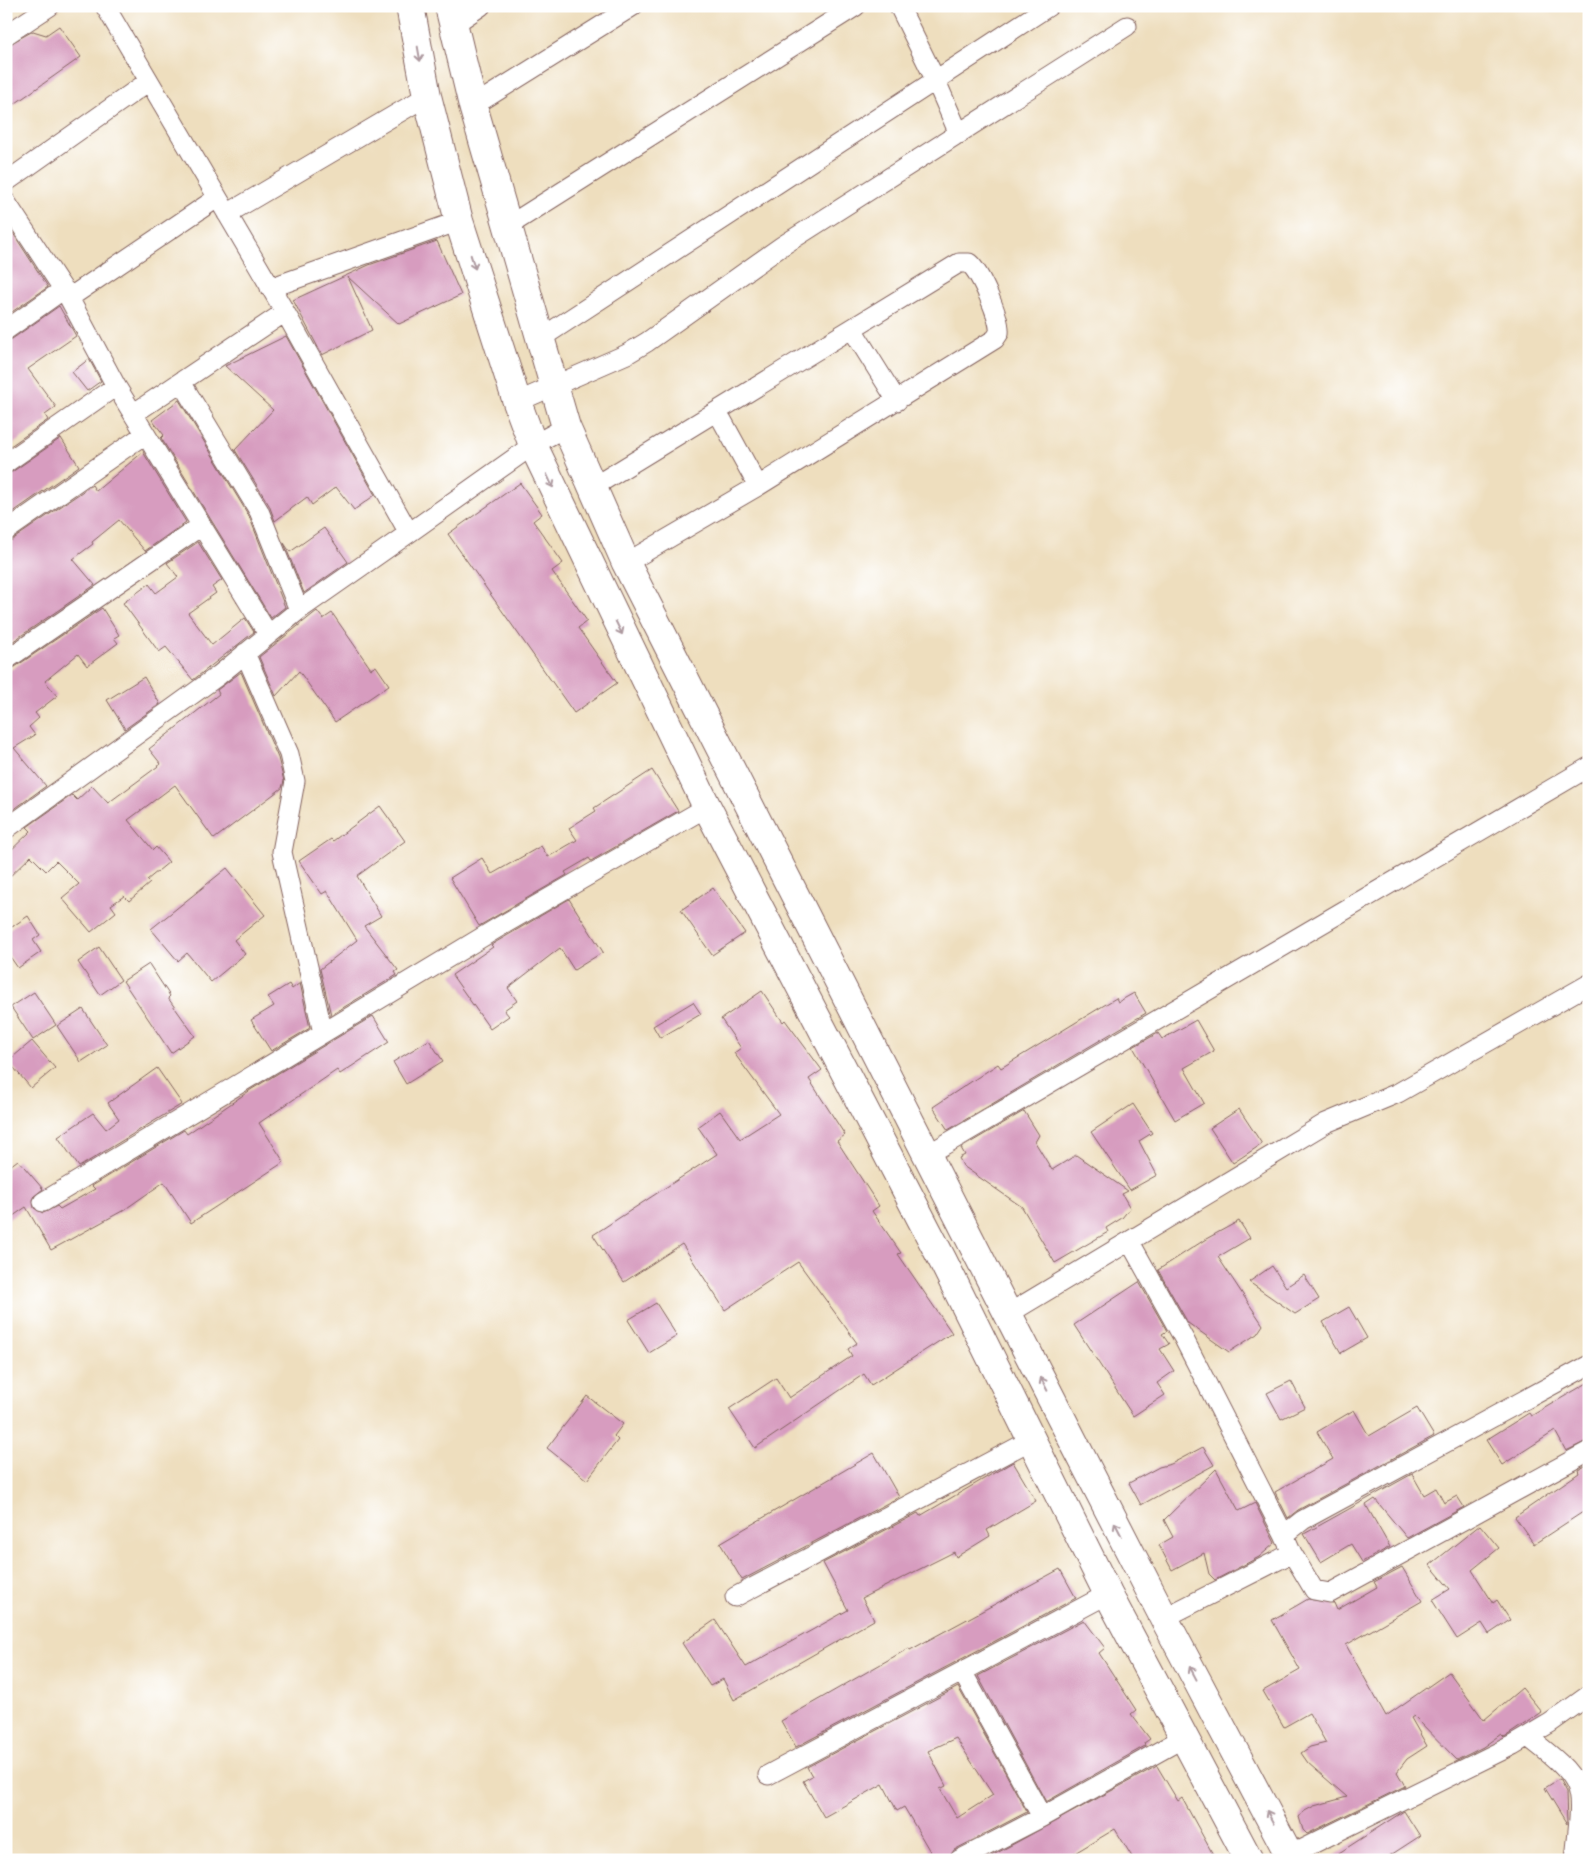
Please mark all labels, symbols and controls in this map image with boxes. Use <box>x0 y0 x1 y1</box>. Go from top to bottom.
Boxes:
one-way arrow <box>415 46 424 62</box>
one-way arrow <box>468 254 478 270</box>
one-way arrow <box>545 473 555 488</box>
one-way arrow <box>615 620 624 635</box>
one-way arrow <box>1039 1377 1049 1392</box>
one-way arrow <box>1113 1522 1122 1537</box>
one-way arrow <box>1188 1666 1198 1681</box>
one-way arrow <box>1264 1810 1274 1824</box>

